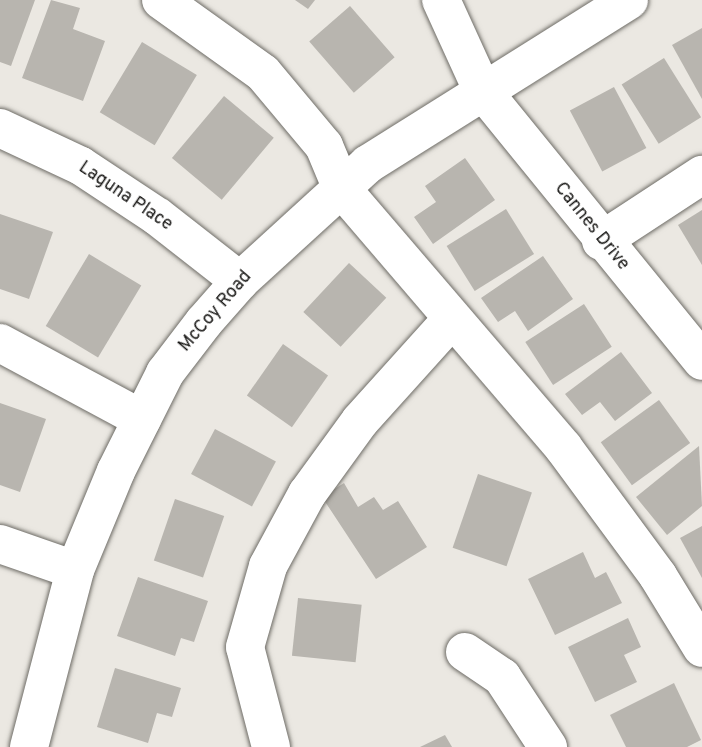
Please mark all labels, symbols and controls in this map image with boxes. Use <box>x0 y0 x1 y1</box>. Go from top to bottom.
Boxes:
street label: Laguna Place <box>74 158 176 236</box>
street label: Cannes Drive <box>549 179 633 275</box>
street label: McCoy Road <box>175 267 257 357</box>

